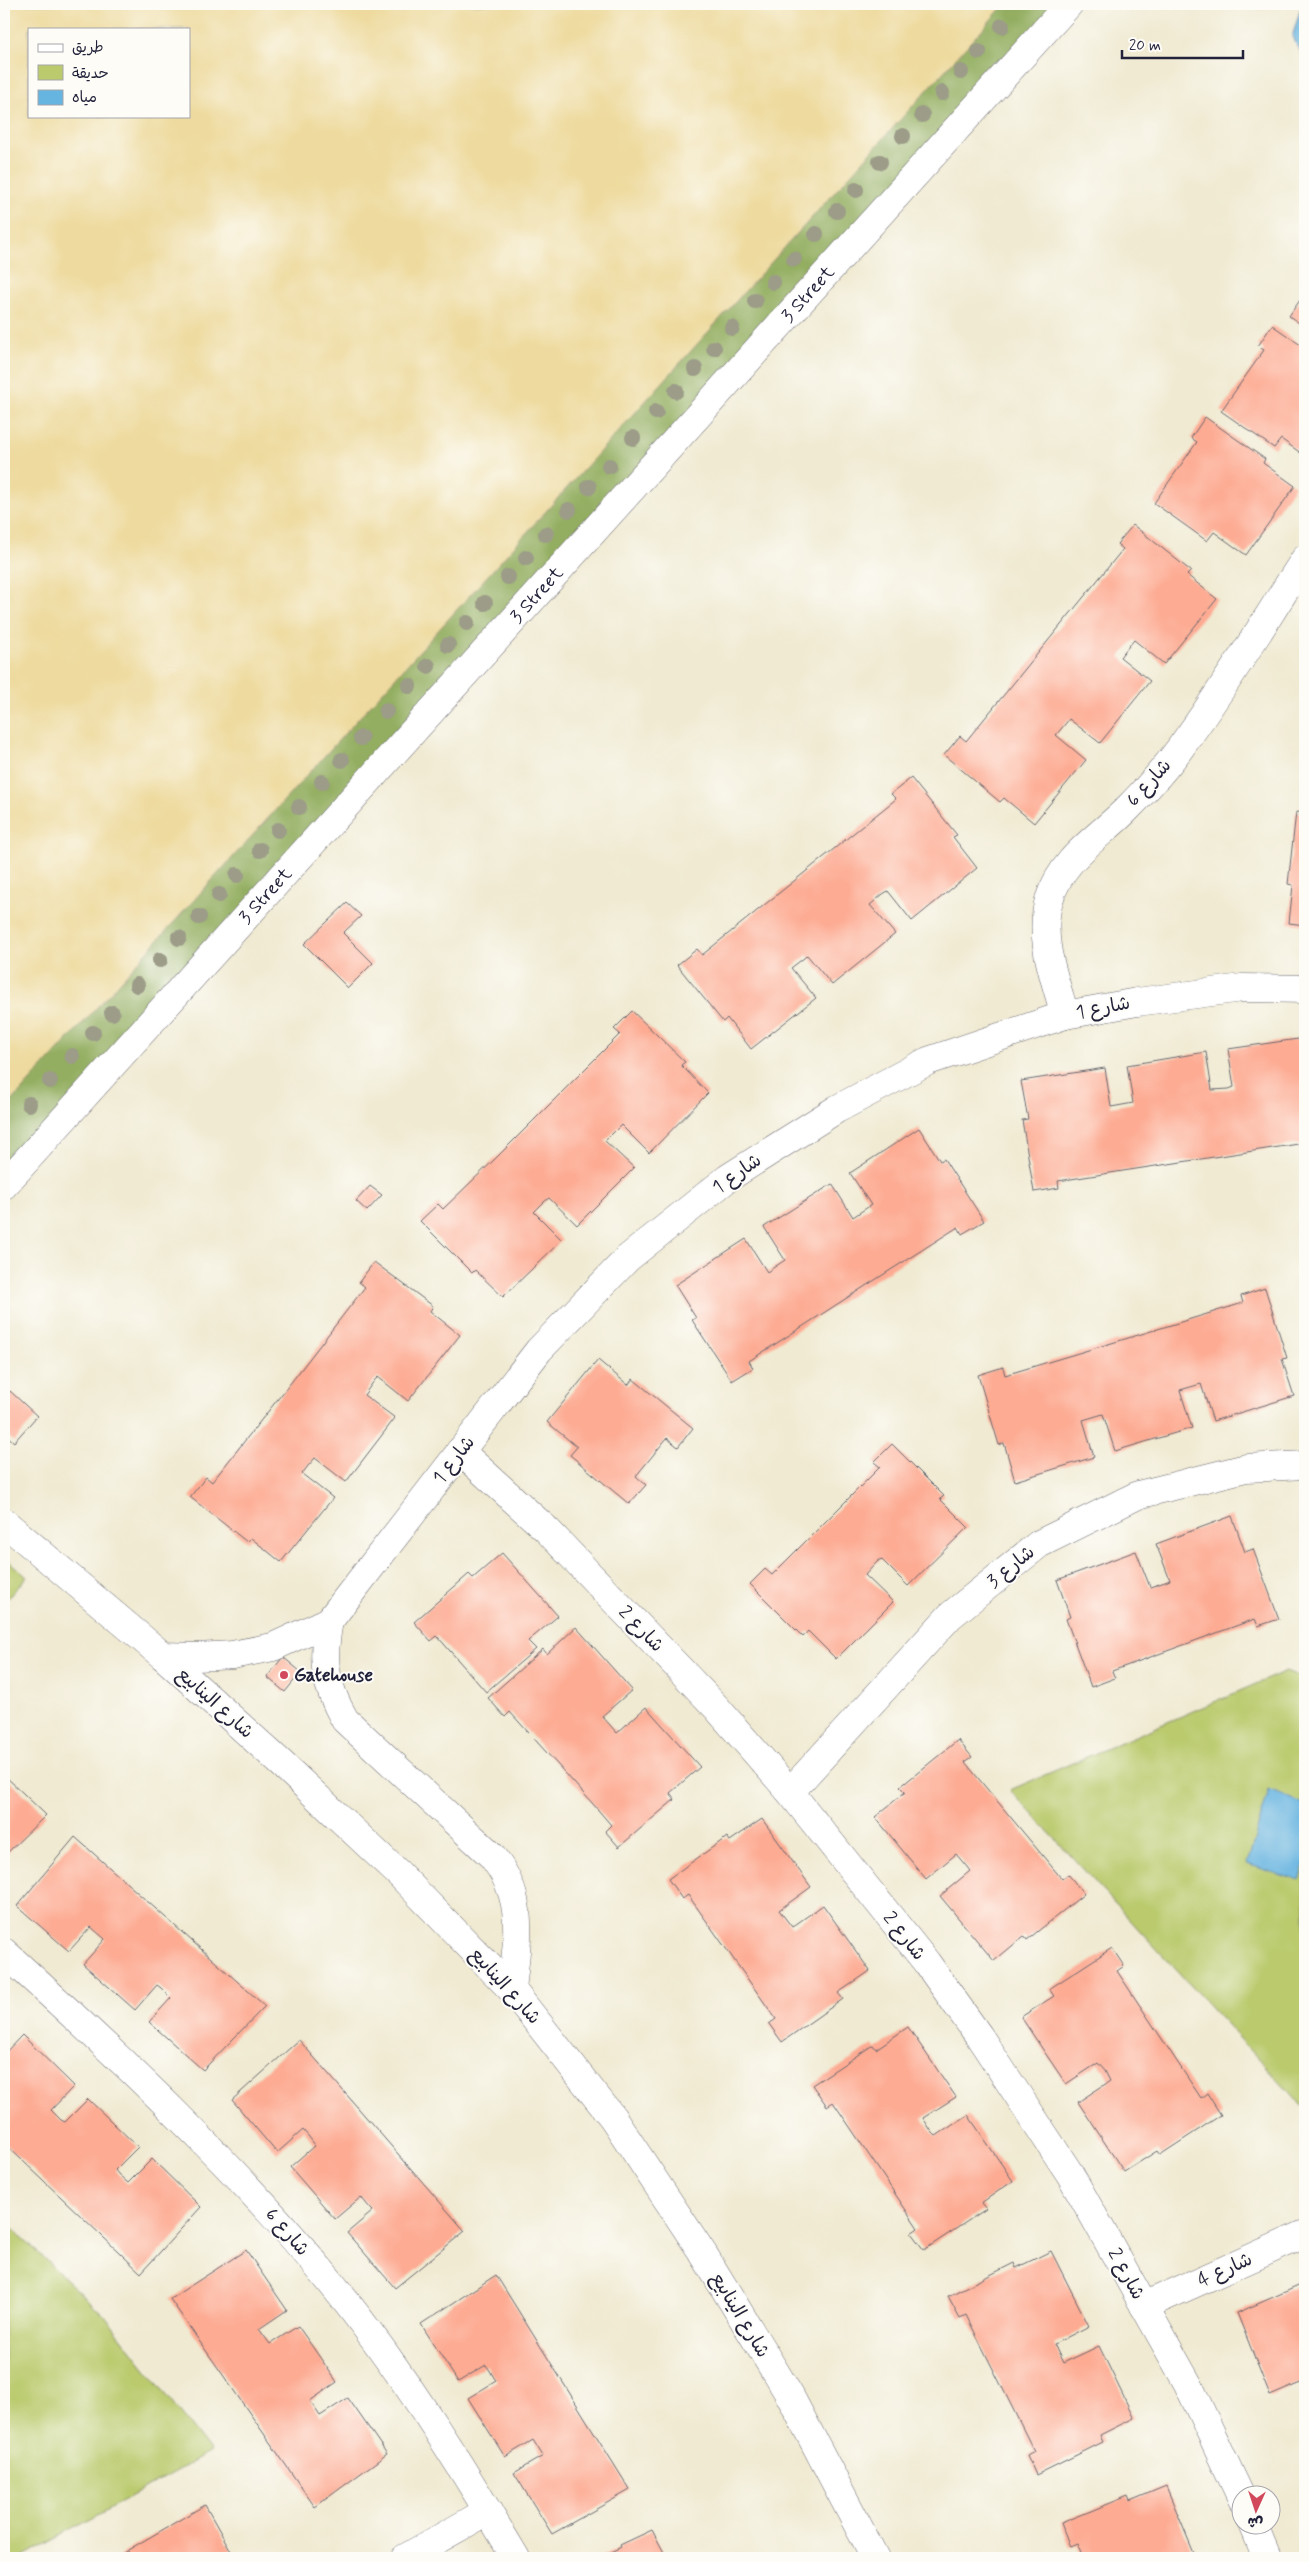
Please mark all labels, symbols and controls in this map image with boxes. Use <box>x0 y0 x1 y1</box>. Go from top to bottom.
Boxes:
legend <box>28 28 190 118</box>
scale bar <box>1122 28 1243 60</box>
text: 20 m <box>1129 36 1161 56</box>
text: طريق <box>72 38 104 58</box>
text: حديقة <box>72 64 109 84</box>
text: مياه <box>72 88 97 108</box>
street label: 3 Street <box>776 260 840 328</box>
street label: 3 Street <box>504 561 569 628</box>
street label: شارع 6 <box>1121 754 1177 812</box>
street label: 3 Street <box>233 862 297 929</box>
street label: شارع 1 <box>1074 991 1132 1025</box>
street label: شارع 1 <box>707 1148 767 1200</box>
street label: شارع 1 <box>427 1431 481 1489</box>
street label: شارع 3 <box>982 1540 1040 1594</box>
street label: شارع 2 <box>613 1600 669 1658</box>
street label: شارع الينابيع <box>171 1662 259 1744</box>
place label: Gatehouse <box>294 1663 373 1688</box>
marker: Gatehouse <box>278 1669 290 1681</box>
street label: شارع 2 <box>877 1906 931 1966</box>
street label: شارع الينابيع <box>464 1942 546 2030</box>
street label: شارع 6 <box>259 2203 315 2261</box>
street label: شارع 2 <box>1102 2244 1150 2304</box>
street label: شارع 4 <box>1194 2247 1256 2293</box>
street label: شارع الينابيع <box>705 2268 775 2362</box>
north arrow <box>1232 2484 1282 2534</box>
text: ش <box>1247 2513 1264 2531</box>

